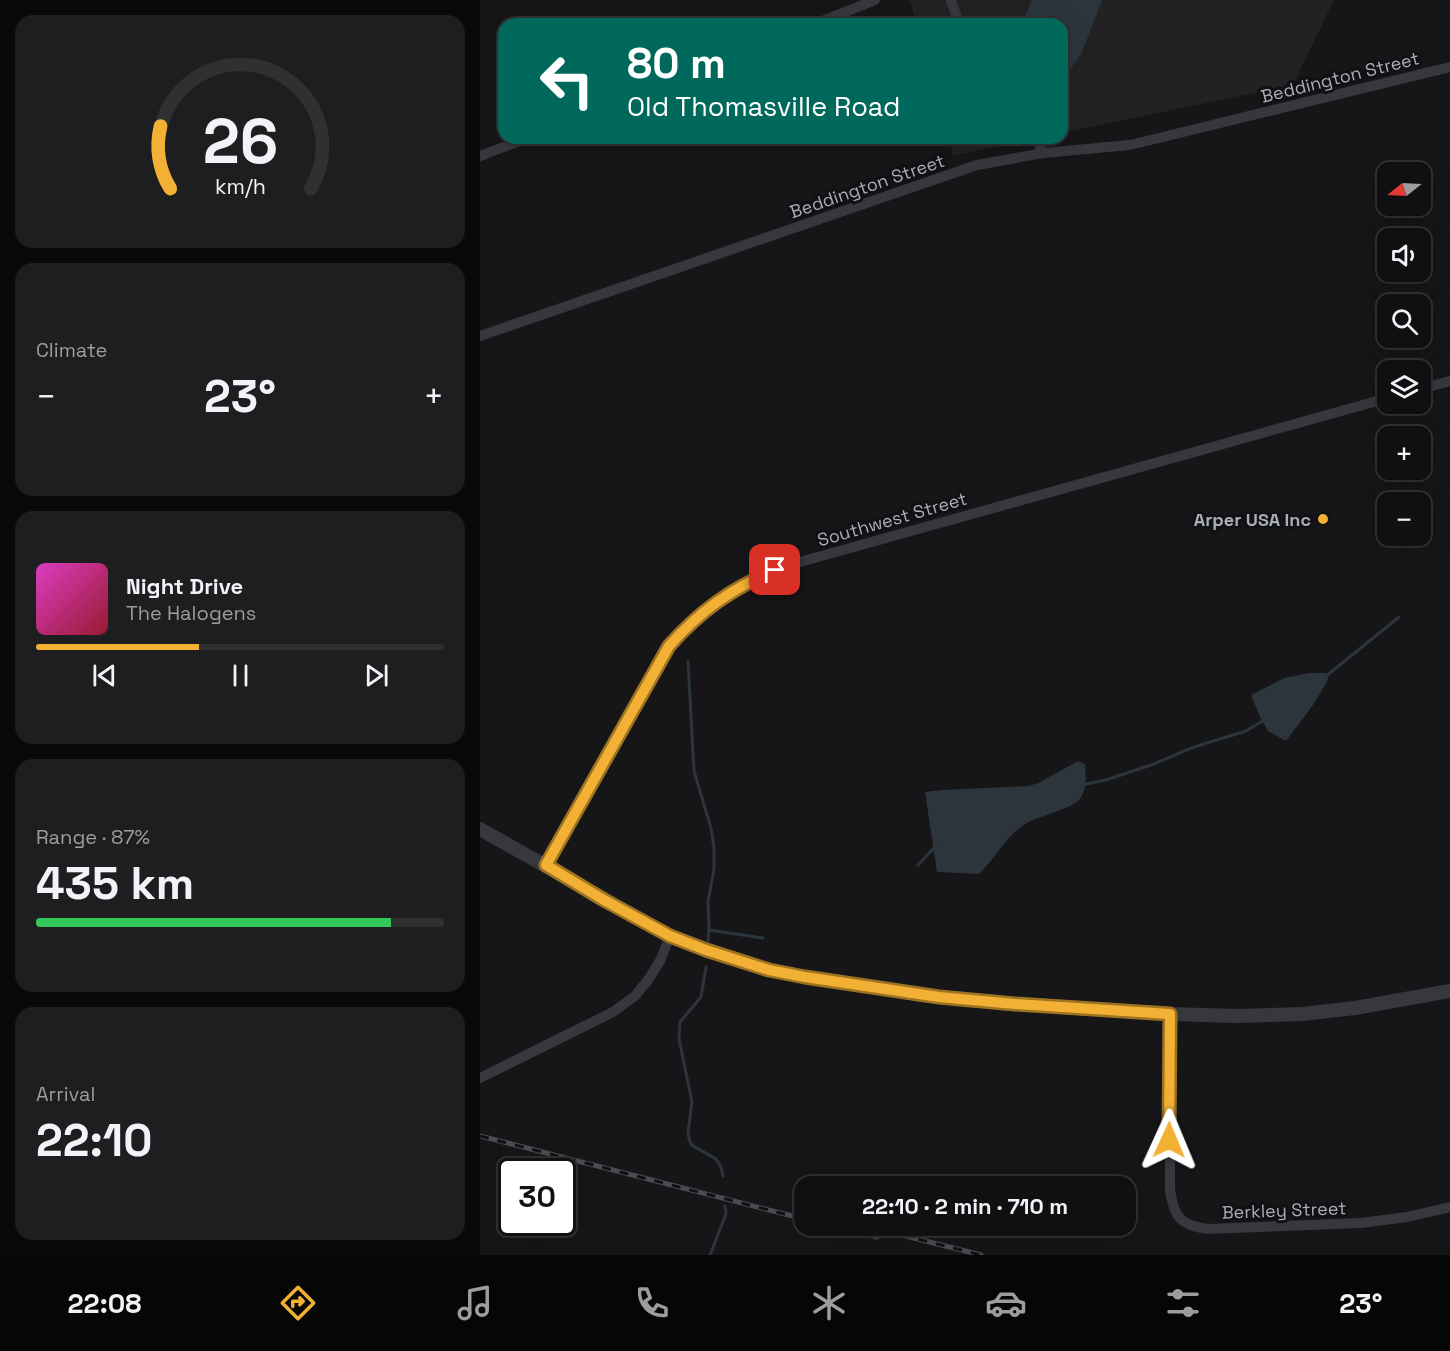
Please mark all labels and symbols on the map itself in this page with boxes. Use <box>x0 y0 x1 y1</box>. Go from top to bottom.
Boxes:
street label: Beddington Street <box>1258 46 1422 108</box>
street label: Beddington Street <box>786 149 948 223</box>
north arrow <box>1377 162 1431 216</box>
street label: Southwest Street <box>815 487 969 551</box>
place label: Arper USA Inc <box>1194 508 1311 531</box>
marker: Arper USA Inc <box>1316 512 1330 526</box>
pin <box>749 544 800 595</box>
position arrow <box>1137 1108 1201 1172</box>
speed limit sign: 30 <box>498 1158 576 1236</box>
street label: Berkley Street <box>1221 1196 1347 1224</box>

